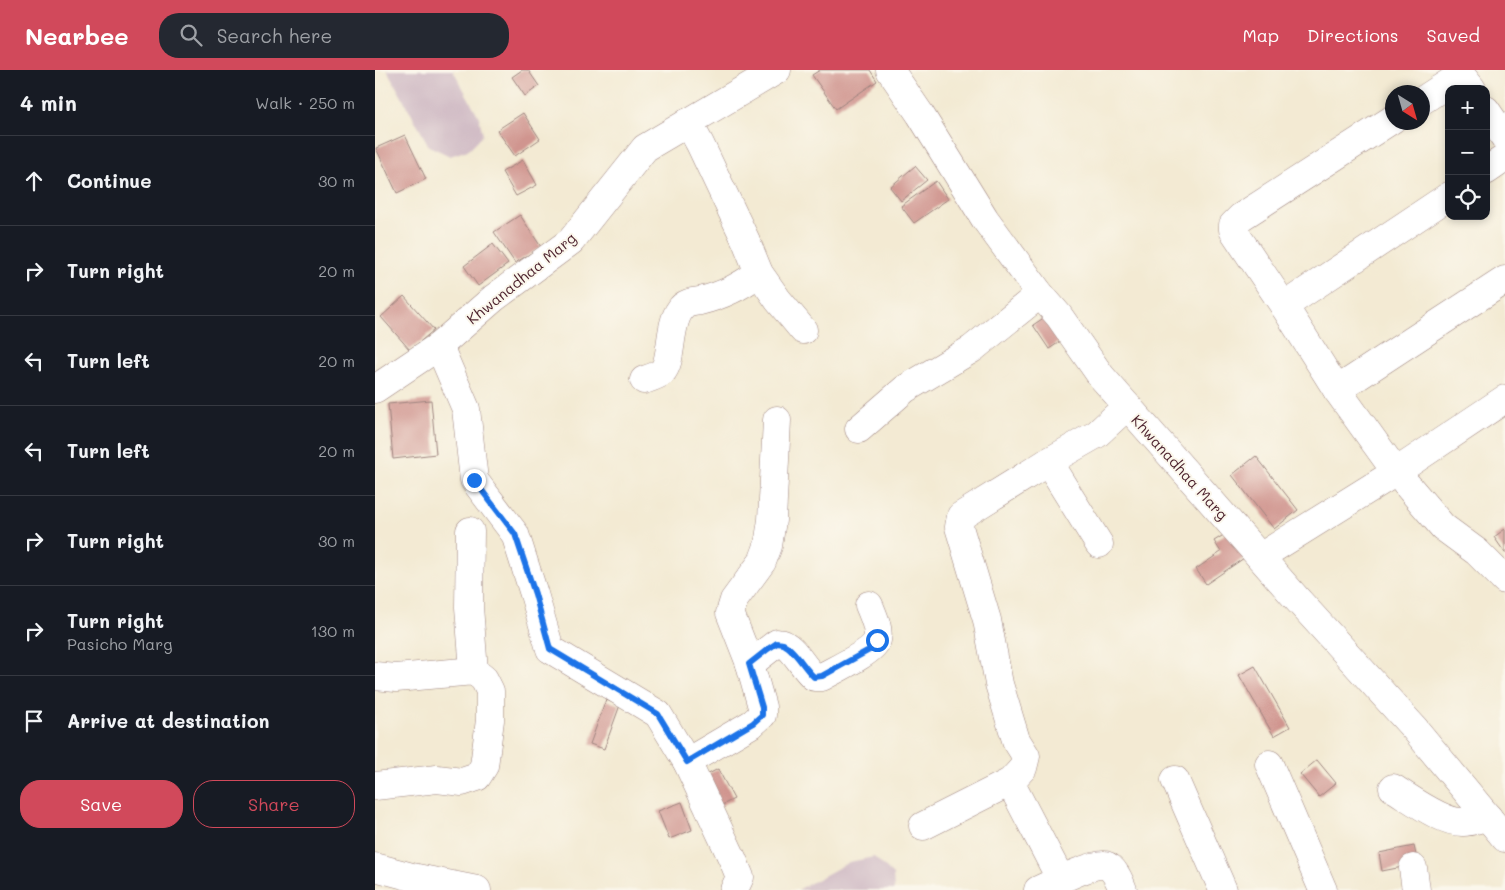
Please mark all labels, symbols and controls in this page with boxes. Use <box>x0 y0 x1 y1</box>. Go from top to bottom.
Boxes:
search box <box>159 13 509 58</box>
text: Nearbee <box>25 20 129 51</box>
icon: search <box>177 21 205 49</box>
text: Search here <box>217 23 332 48</box>
text: Map <box>1242 23 1279 47</box>
text: Directions <box>1307 23 1399 47</box>
text: Saved <box>1427 23 1480 47</box>
north arrow <box>1385 85 1430 130</box>
map controls <box>1445 85 1490 220</box>
button: + <box>1445 85 1490 130</box>
text: 4 min <box>20 89 77 116</box>
text: Walk · 250 m <box>255 92 355 113</box>
button: − <box>1445 130 1490 175</box>
icon: ahead <box>20 167 48 195</box>
text: Continue <box>67 168 152 193</box>
text: 30 m <box>318 170 355 191</box>
button: locate <box>1445 175 1490 220</box>
street label: Khwanadhaa Marg <box>462 228 580 328</box>
icon: right <box>20 257 48 285</box>
text: Turn right <box>67 258 164 283</box>
text: 20 m <box>318 260 355 281</box>
icon: left <box>20 347 48 375</box>
text: Turn left <box>67 348 150 373</box>
text: 20 m <box>318 350 355 371</box>
street label: Khwanadhaa Marg <box>1127 410 1233 524</box>
icon: left <box>20 437 48 465</box>
text: Turn left <box>67 438 150 463</box>
text: 20 m <box>318 440 355 461</box>
route end <box>463 469 486 492</box>
icon: right <box>20 527 48 555</box>
text: Turn right <box>67 528 164 553</box>
text: 30 m <box>318 530 355 551</box>
text: Turn right <box>67 608 164 633</box>
icon: right <box>20 617 48 645</box>
text: 130 m <box>311 620 355 641</box>
route start <box>866 629 889 652</box>
text: Pasicho Marg <box>67 633 173 654</box>
icon: arrive <box>20 707 48 735</box>
text: Arrive at destination <box>67 708 270 733</box>
button: Save <box>20 780 183 828</box>
button: Share <box>193 780 355 828</box>

